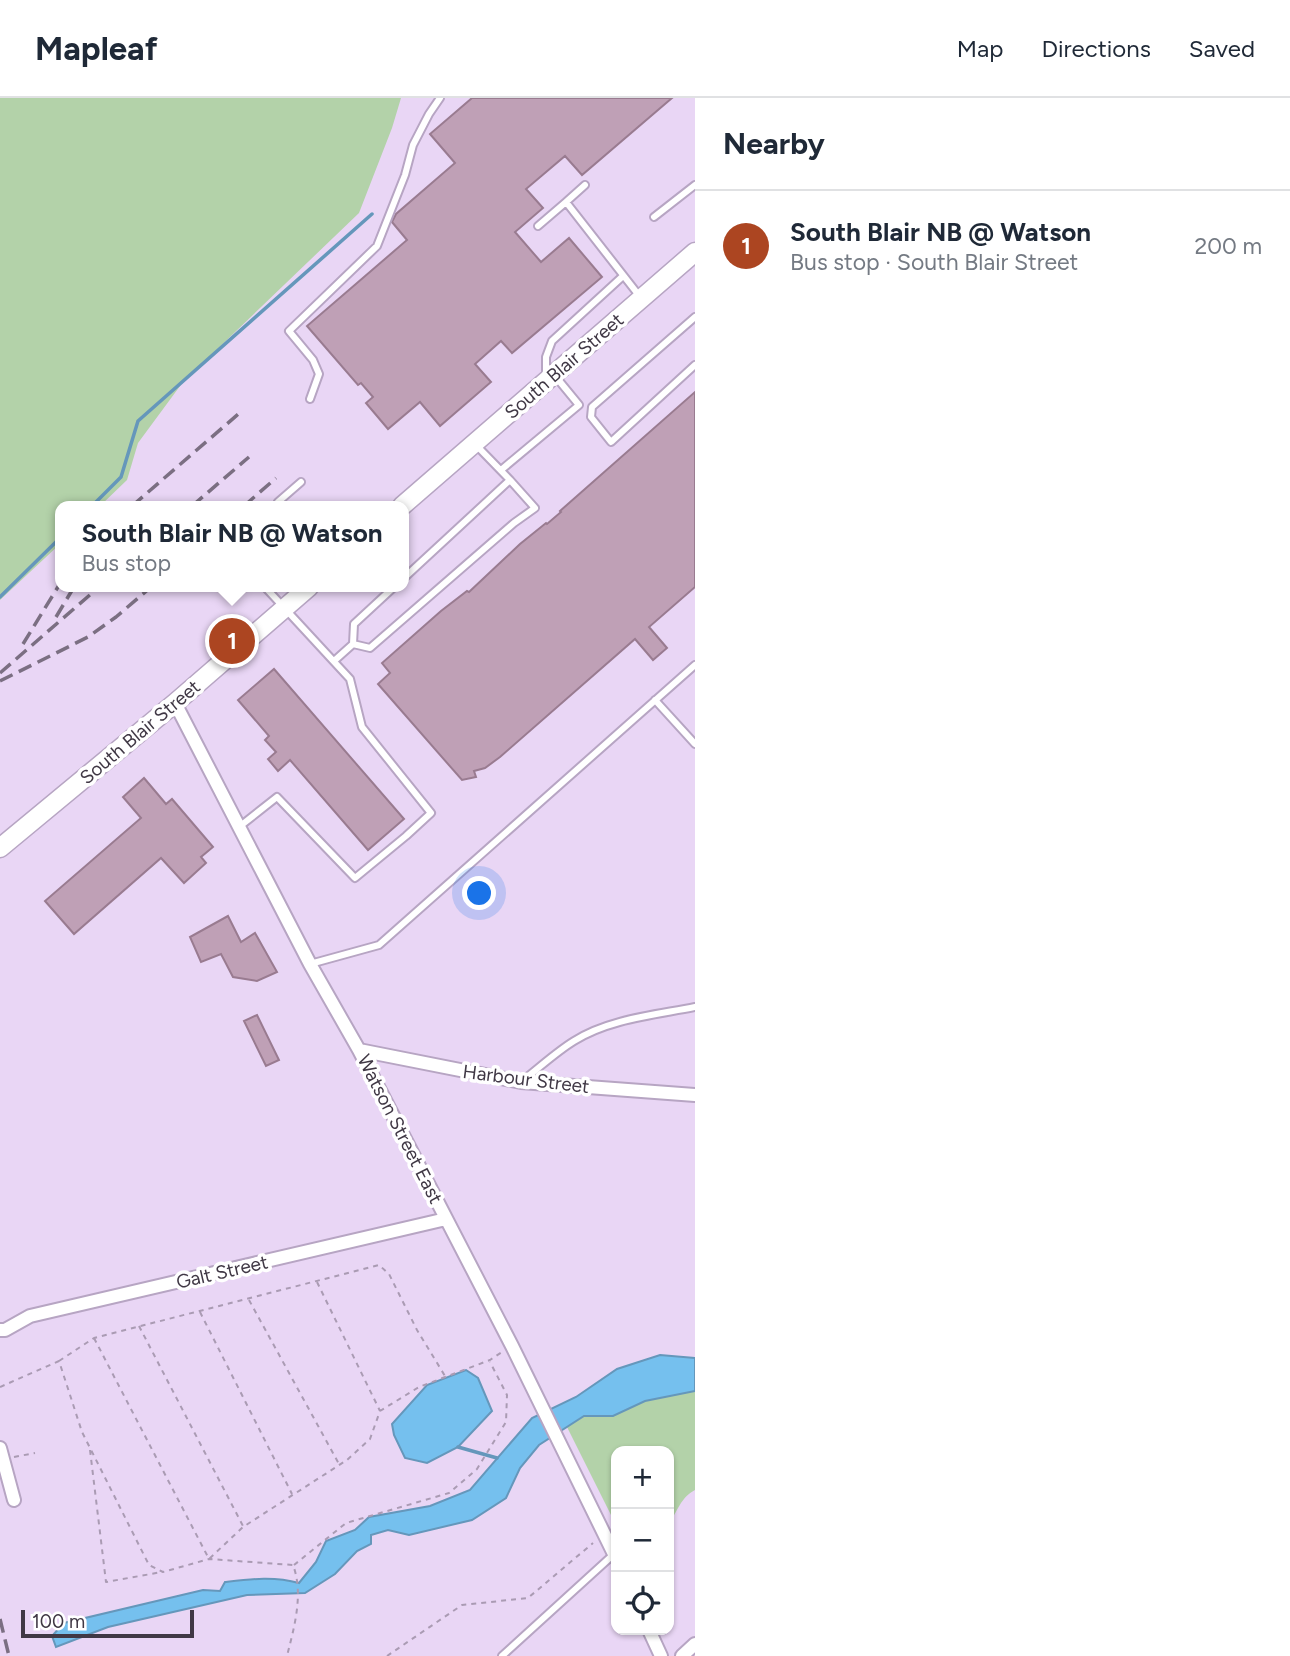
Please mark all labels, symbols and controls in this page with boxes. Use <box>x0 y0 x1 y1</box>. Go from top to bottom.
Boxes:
text: Mapleaf <box>35 29 158 68</box>
text: Map <box>957 34 1003 63</box>
text: Directions <box>1041 34 1151 63</box>
text: Saved <box>1189 34 1255 63</box>
text: Nearby <box>723 125 825 162</box>
text: South Blair NB @ Watson <box>790 216 1091 248</box>
text: 1 <box>741 232 751 260</box>
text: 200 m <box>1194 232 1262 260</box>
text: Bus stop · South Blair Street <box>790 248 1078 276</box>
street label: South Blair Street <box>500 308 628 424</box>
popup <box>55 501 409 592</box>
text: South Blair NB @ Watson <box>81 517 383 549</box>
text: Bus stop <box>81 549 171 577</box>
pin: 1 <box>209 615 255 667</box>
street label: South Blair Street <box>75 675 205 789</box>
your location <box>462 876 496 910</box>
street label: Watson Street East <box>352 1051 448 1207</box>
street label: Harbour Street <box>461 1060 591 1098</box>
street label: Galt Street <box>174 1250 270 1294</box>
map controls <box>611 1446 674 1635</box>
button: + <box>611 1446 674 1509</box>
button: − <box>611 1509 674 1572</box>
button: locate <box>611 1572 674 1635</box>
scale bar <box>21 1607 194 1639</box>
text: 100 m <box>32 1610 85 1633</box>

